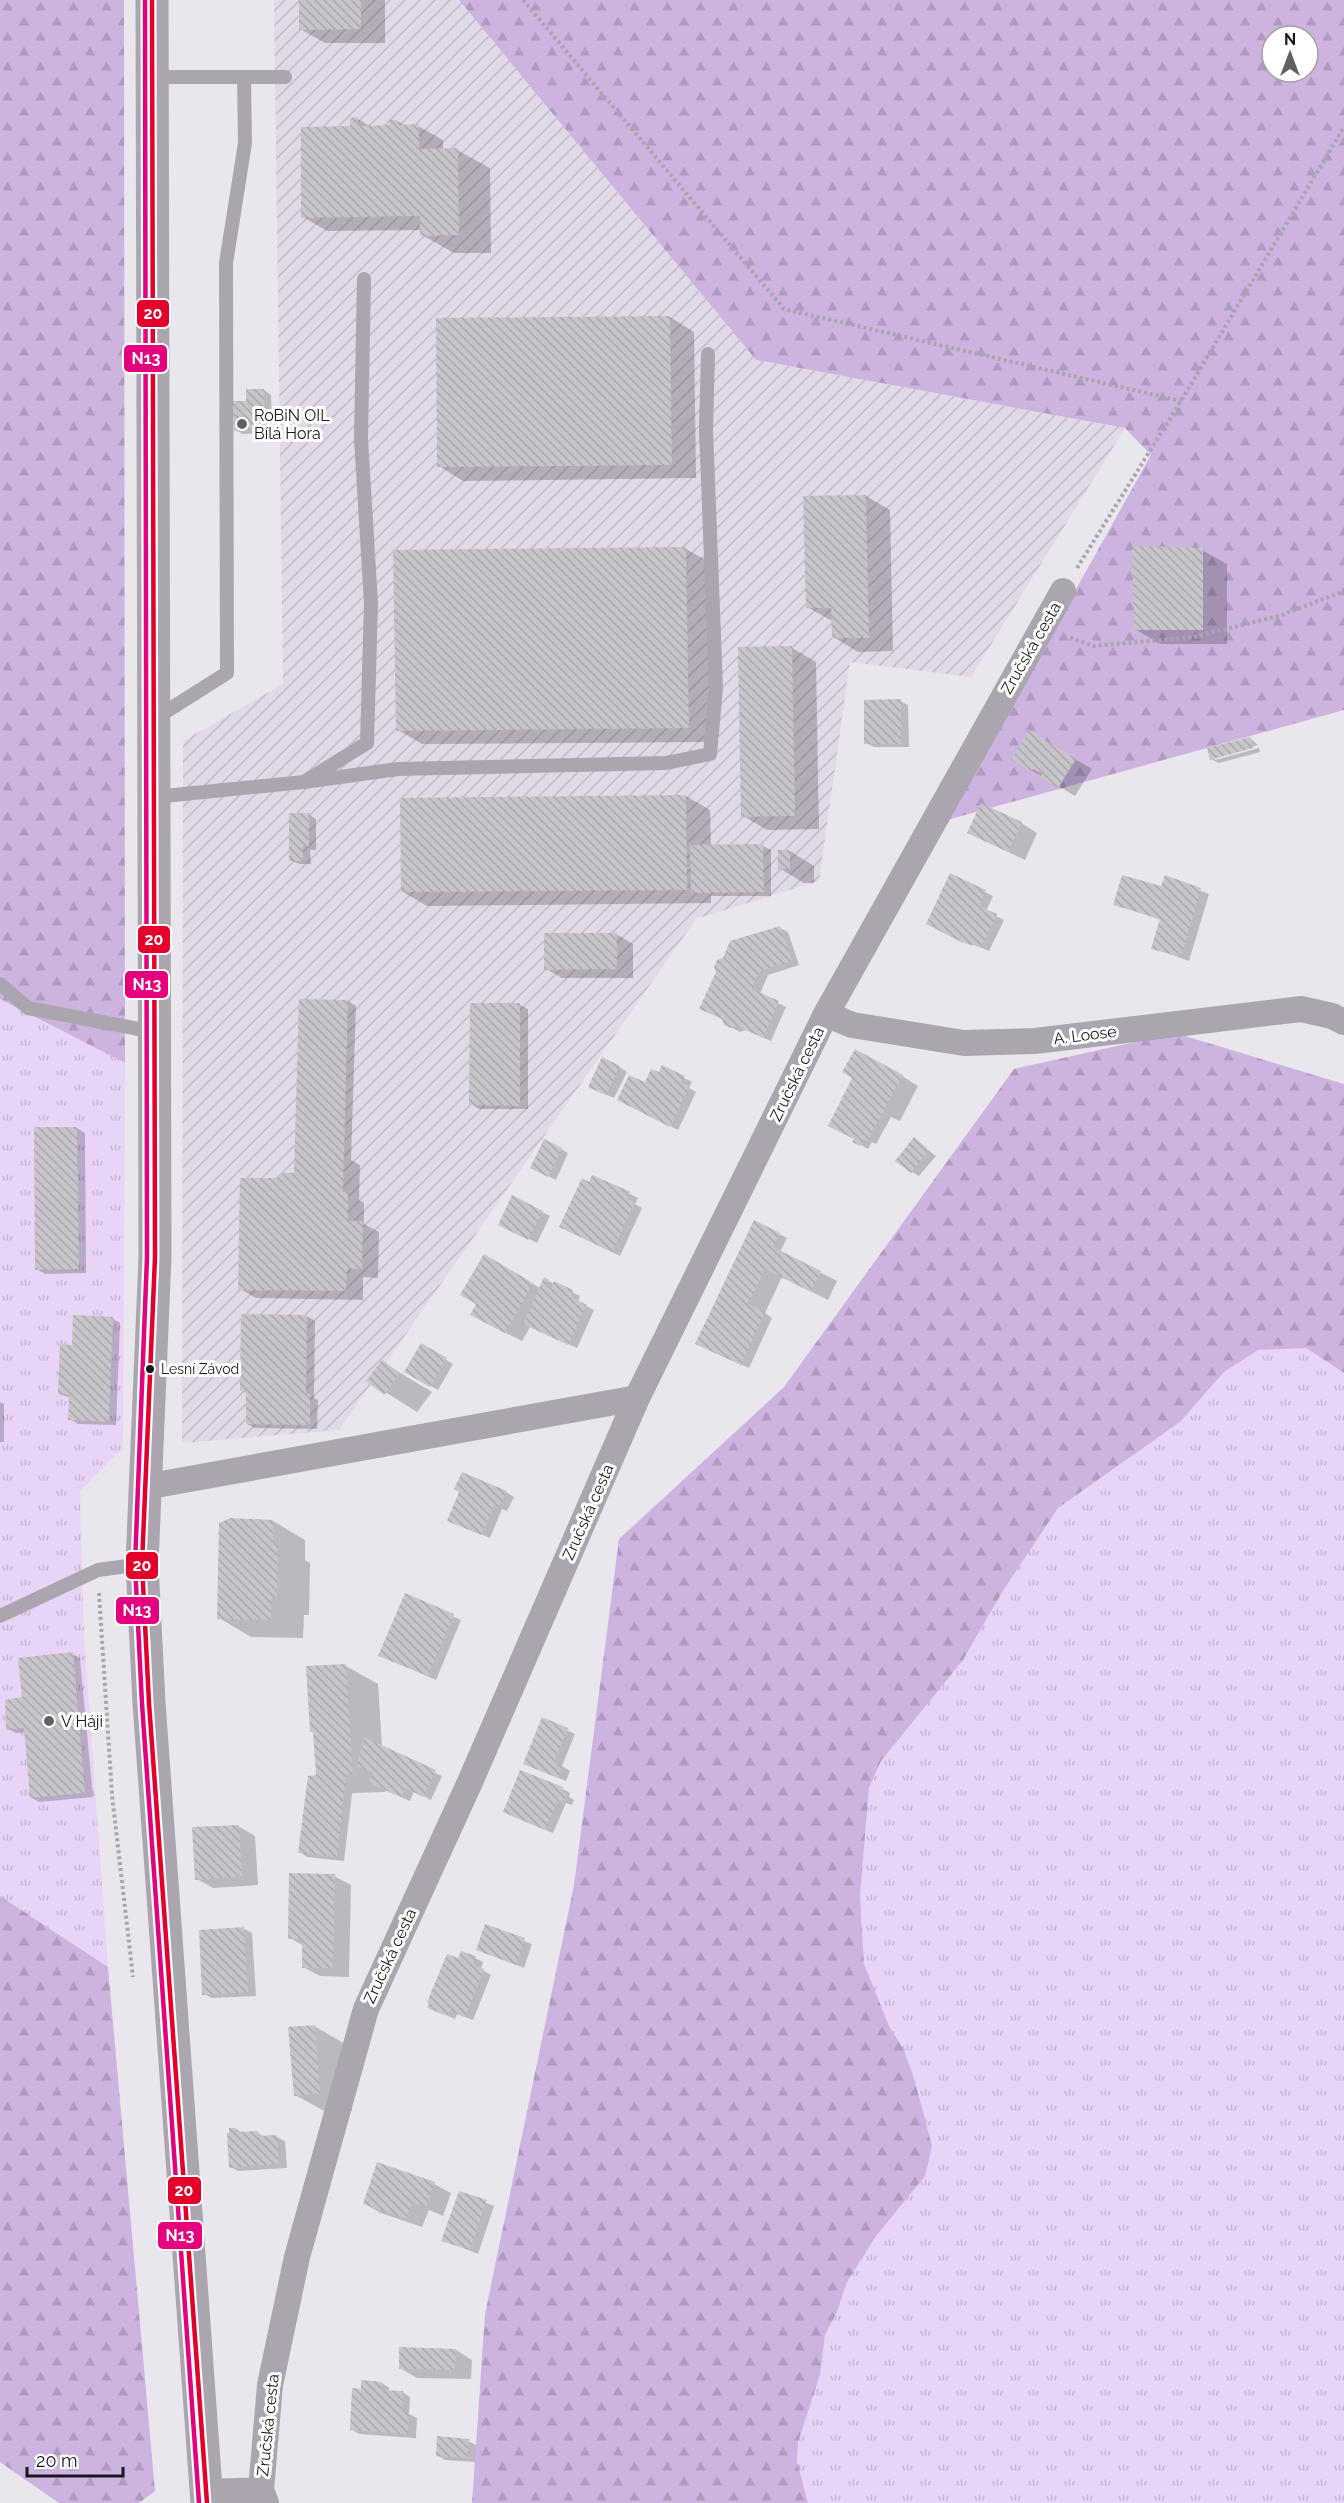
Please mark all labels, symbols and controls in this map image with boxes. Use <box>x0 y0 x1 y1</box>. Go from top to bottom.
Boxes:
north arrow <box>1260 24 1320 84</box>
text: N <box>1284 30 1296 49</box>
line badge: 20 <box>136 299 170 328</box>
text: 20 <box>144 304 163 323</box>
line badge: N13 <box>123 344 168 373</box>
text: N13 <box>131 349 161 368</box>
place label: RoBiN OIL Bílá Hora <box>254 406 330 443</box>
marker: RoBiN OIL Bílá Hora <box>235 417 249 431</box>
street label: Zručská cesta <box>997 599 1065 697</box>
line badge: 20 <box>137 925 171 954</box>
text: 20 <box>145 930 164 949</box>
line badge: N13 <box>124 970 169 999</box>
text: N13 <box>132 975 162 994</box>
street label: A. Loose <box>1052 1022 1118 1048</box>
street label: Zručská cesta <box>766 1024 828 1124</box>
place label: Lesní Závod <box>161 1361 239 1377</box>
marker: Lesní Závod <box>144 1363 156 1375</box>
street label: Zručská cesta <box>558 1461 618 1563</box>
line badge: 20 <box>125 1551 159 1580</box>
text: 20 <box>133 1556 152 1575</box>
line badge: N13 <box>115 1596 160 1625</box>
text: N13 <box>122 1601 152 1620</box>
place label: V Háji <box>61 1712 103 1731</box>
marker: V Háji <box>42 1714 56 1728</box>
street label: Zručská cesta <box>360 1905 420 2007</box>
line badge: 20 <box>167 2176 202 2205</box>
text: 20 <box>175 2181 194 2200</box>
line badge: N13 <box>157 2221 203 2250</box>
text: N13 <box>165 2226 195 2245</box>
street label: Zručská cesta <box>253 2373 283 2477</box>
scale bar <box>27 2440 123 2478</box>
text: 20 m <box>36 2450 78 2471</box>

